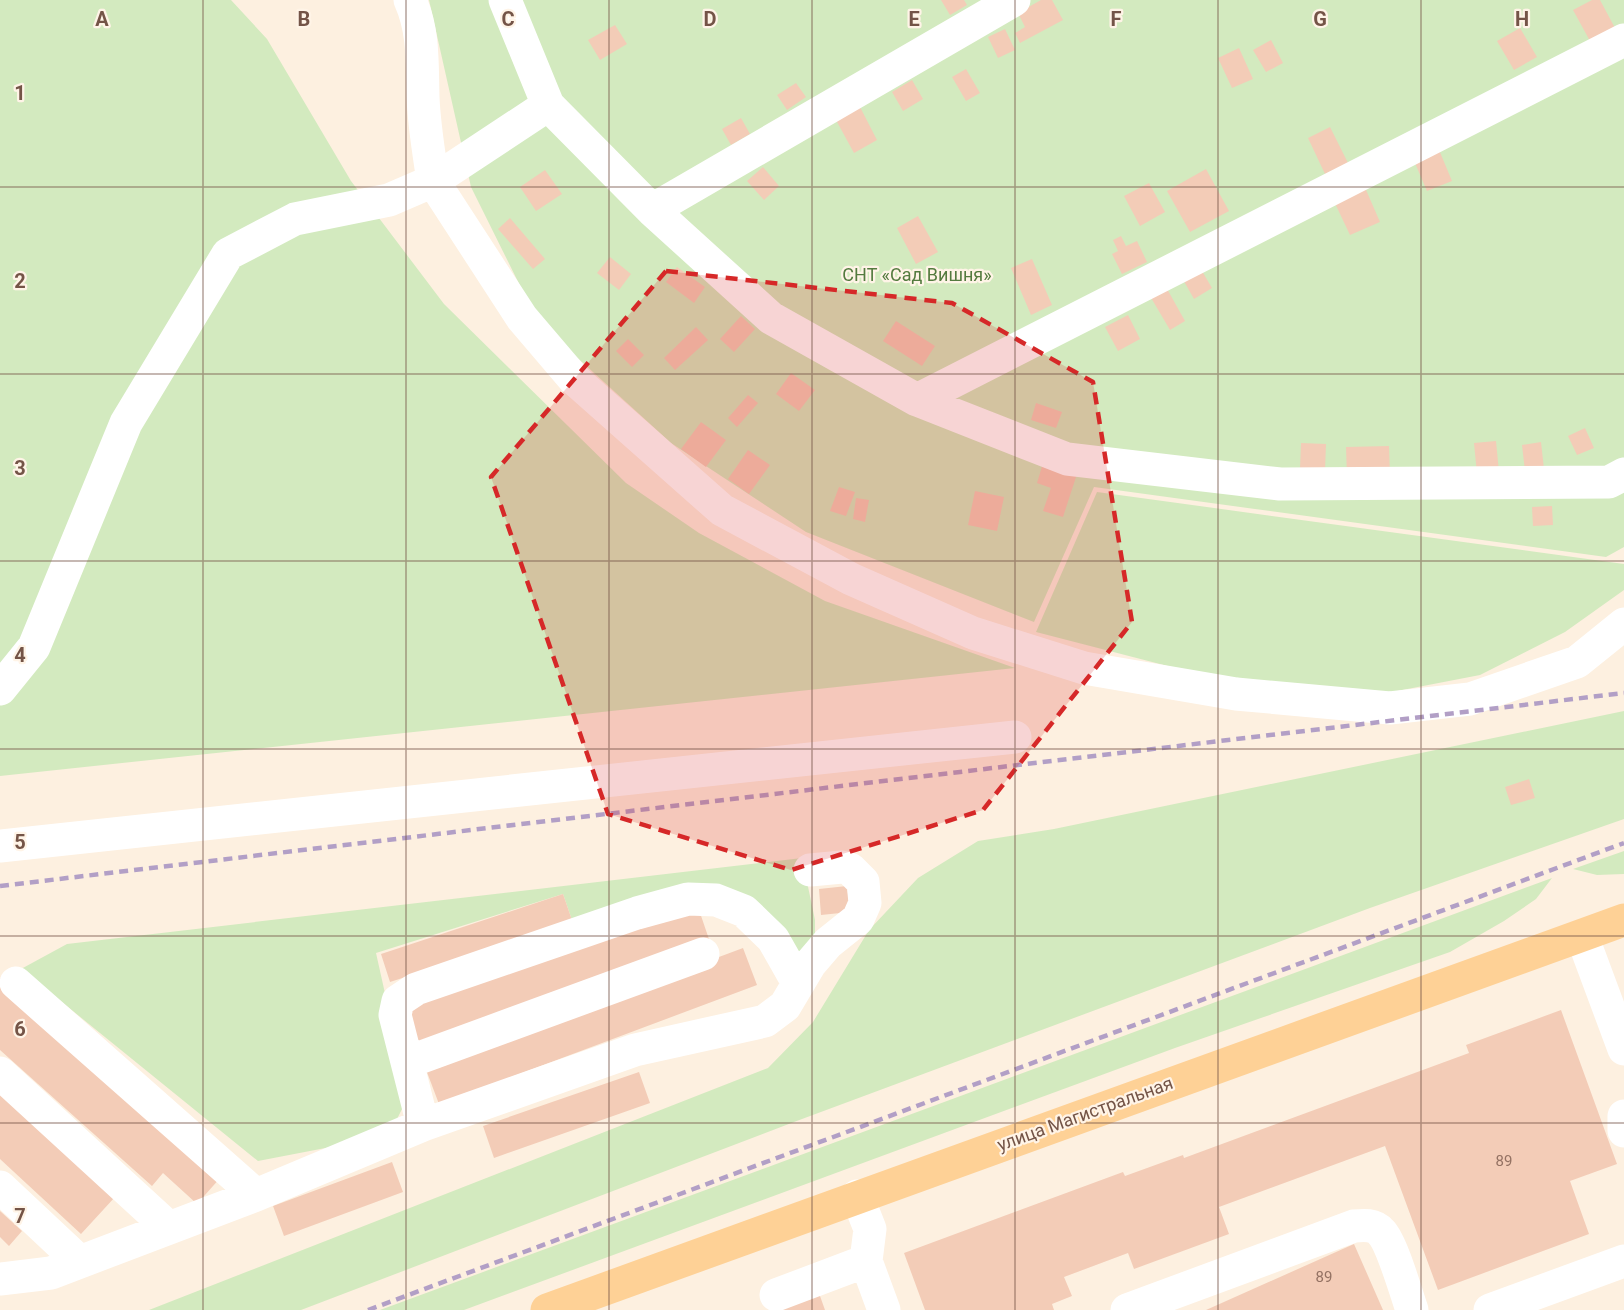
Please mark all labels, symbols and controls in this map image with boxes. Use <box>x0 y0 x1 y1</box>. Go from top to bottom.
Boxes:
text: A <box>95 7 109 31</box>
text: B <box>298 7 310 31</box>
text: C <box>501 7 515 31</box>
text: D <box>704 7 717 31</box>
text: E <box>908 7 920 31</box>
text: F <box>1111 7 1122 31</box>
text: G <box>1313 7 1327 31</box>
text: H <box>1515 7 1529 31</box>
text: 1 <box>14 81 26 105</box>
park label: СНТ «Сад Вишня» <box>842 264 992 285</box>
text: 2 <box>14 269 26 293</box>
text: 3 <box>14 456 26 480</box>
text: 4 <box>14 643 26 667</box>
text: 5 <box>14 830 26 854</box>
text: 6 <box>14 1017 26 1041</box>
street label: улица Магистральная <box>994 1072 1176 1155</box>
house number: 89 <box>1496 1152 1512 1170</box>
text: 7 <box>14 1204 26 1228</box>
house number: 89 <box>1316 1268 1332 1286</box>

